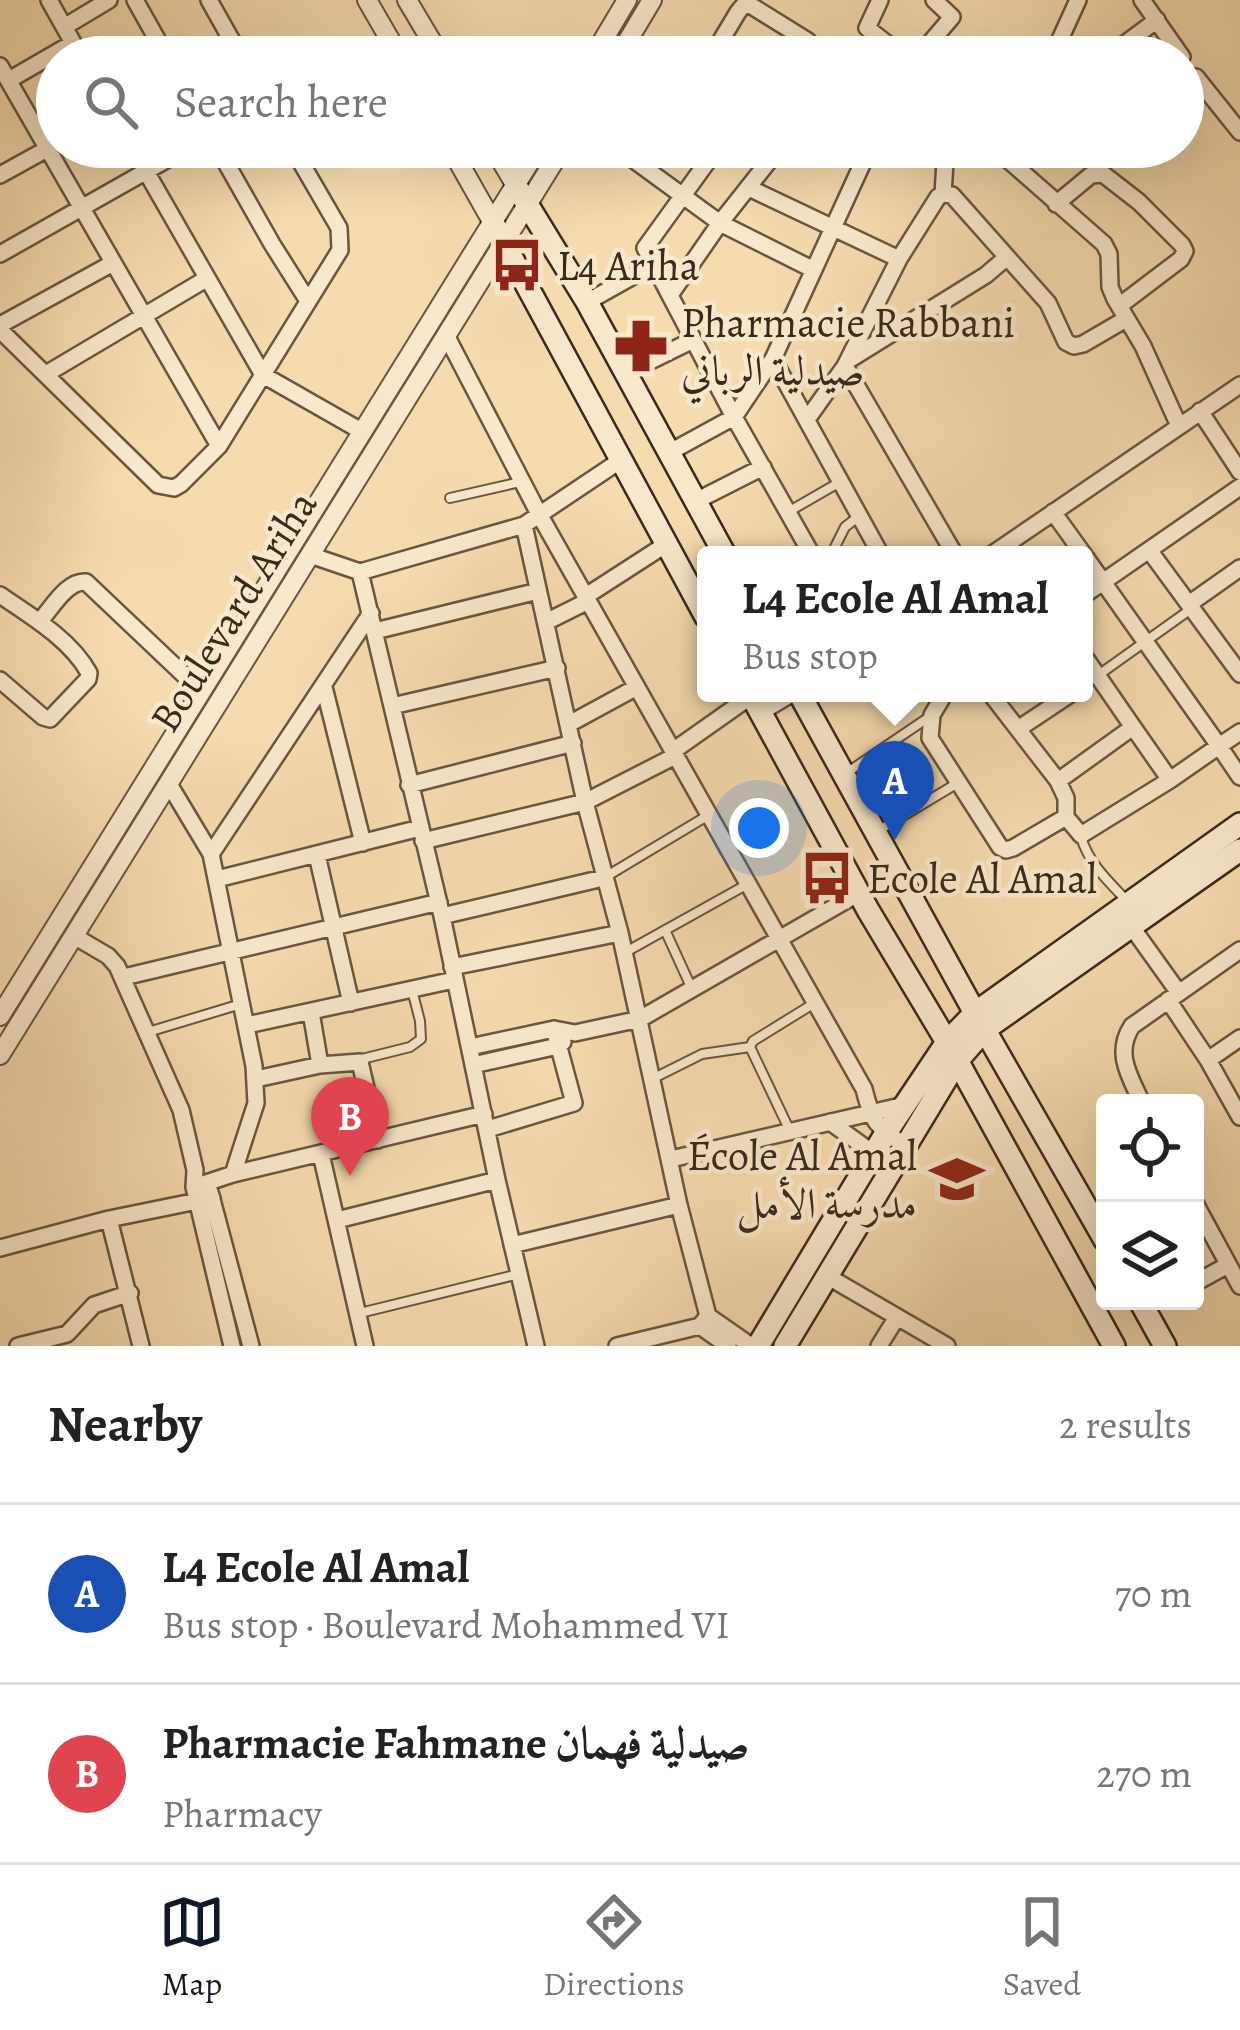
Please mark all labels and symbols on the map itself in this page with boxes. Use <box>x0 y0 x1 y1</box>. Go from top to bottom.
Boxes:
bus stop icon: L4 Ariha <box>488 236 546 294</box>
place label: L4 Ariha <box>557 237 700 294</box>
place label: Pharmacie Rabbani صيدلية الرباني <box>681 294 1015 404</box>
pharmacy icon: Pharmacie Rabbani صيدلية الرباني <box>612 317 670 375</box>
street label: Boulevard Ariha <box>136 479 330 743</box>
pin: A <box>856 741 934 840</box>
your location <box>729 798 789 858</box>
bus stop icon: Ecole Al Amal <box>798 849 856 907</box>
place label: Ecole Al Amal <box>867 850 1097 907</box>
pin: B <box>311 1077 389 1176</box>
place label: École Al Amal مدرسة الأمل <box>687 1127 917 1233</box>
school or university icon: École Al Amal مدرسة الأمل <box>928 1150 986 1208</box>

